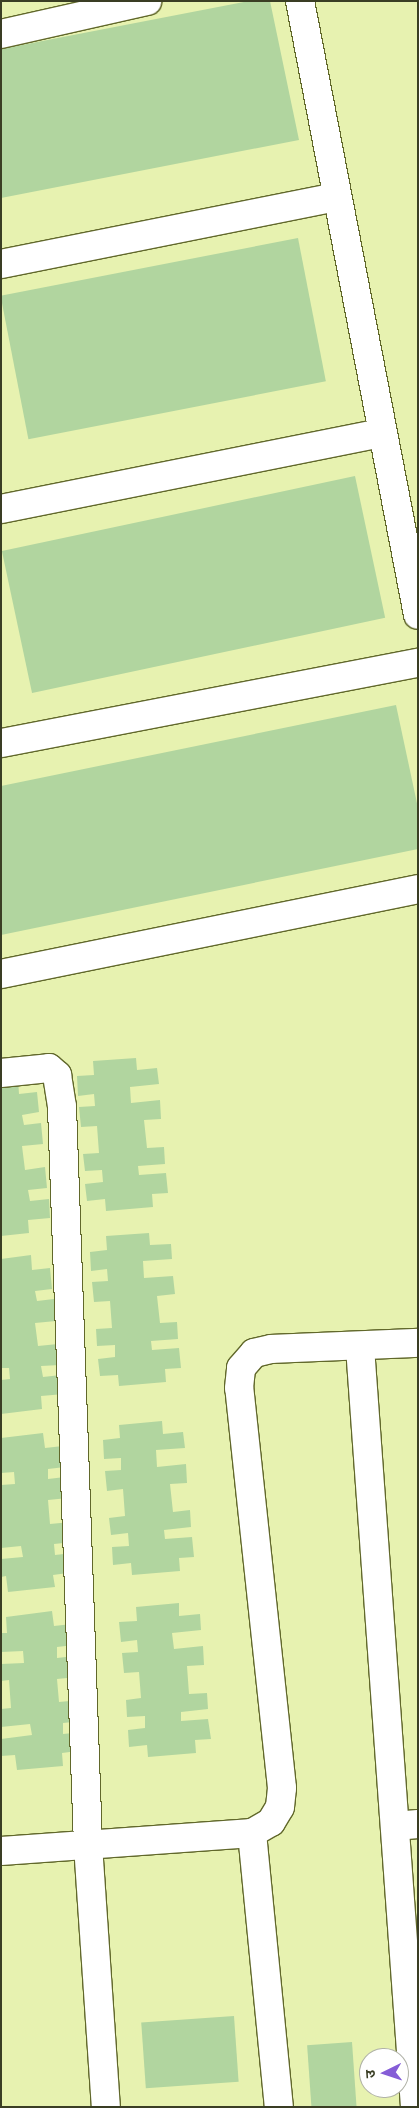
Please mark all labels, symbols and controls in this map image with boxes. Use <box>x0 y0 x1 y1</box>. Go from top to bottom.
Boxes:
north arrow <box>359 2048 409 2098</box>
text: उ <box>361 2069 378 2079</box>

